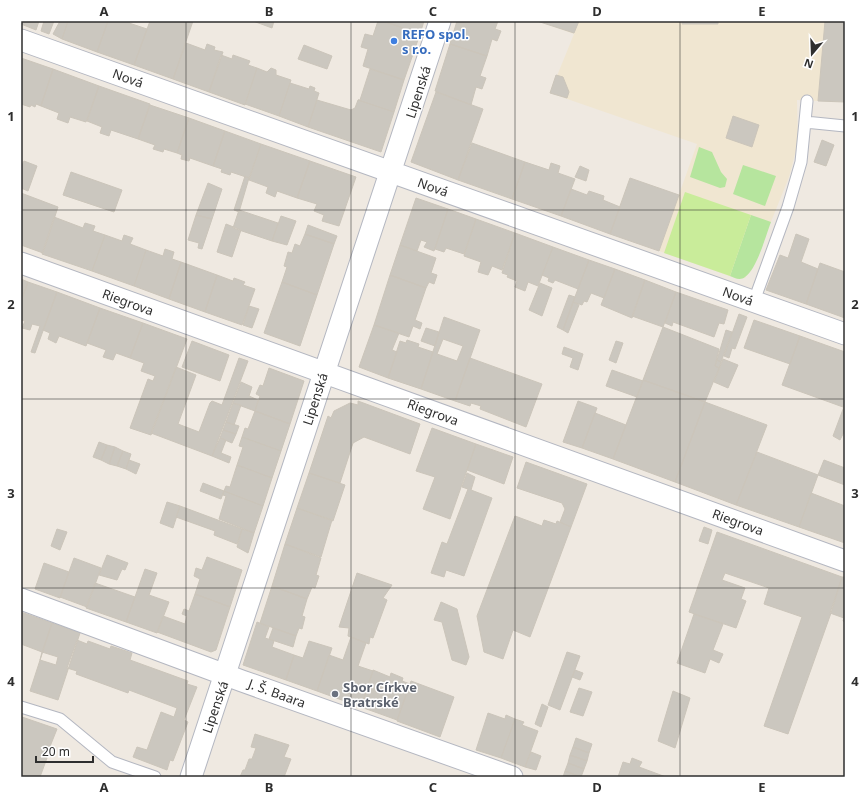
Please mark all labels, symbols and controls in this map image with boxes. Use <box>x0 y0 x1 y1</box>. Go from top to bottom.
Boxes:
text: A <box>100 2 109 20</box>
text: B <box>265 2 273 20</box>
text: C <box>429 2 437 20</box>
text: D <box>592 2 602 20</box>
text: E <box>758 2 766 20</box>
place label: REFO spol. s r.o. <box>402 25 469 58</box>
north arrow <box>792 34 832 74</box>
marker: REFO spol. s r.o. <box>389 36 399 46</box>
text: N <box>802 55 815 72</box>
street label: Nová <box>110 64 146 92</box>
street label: Lipenská <box>401 64 435 120</box>
text: 1 <box>7 107 15 125</box>
text: 1 <box>851 107 859 125</box>
street label: Nová <box>415 173 451 201</box>
street label: Nová <box>720 282 756 310</box>
street label: Riegrova <box>100 284 156 320</box>
text: 2 <box>7 295 15 313</box>
text: 2 <box>851 295 859 313</box>
street label: Lipenská <box>298 371 332 427</box>
street label: Riegrova <box>405 394 461 430</box>
text: 3 <box>7 484 15 502</box>
text: 3 <box>851 484 859 502</box>
street label: Riegrova <box>710 504 766 540</box>
text: 4 <box>7 672 15 690</box>
text: 4 <box>851 672 859 690</box>
street label: J. Š. Baara <box>244 674 308 712</box>
place label: Sbor Církve Bratrské <box>343 678 417 711</box>
street label: Lipenská <box>198 679 232 735</box>
marker: Sbor Církve Bratrské <box>330 689 340 699</box>
scale bar <box>36 738 93 764</box>
text: 20 m <box>42 743 70 760</box>
text: A <box>100 778 109 796</box>
text: B <box>265 778 273 796</box>
text: C <box>429 778 437 796</box>
text: D <box>592 778 602 796</box>
text: E <box>758 778 766 796</box>

